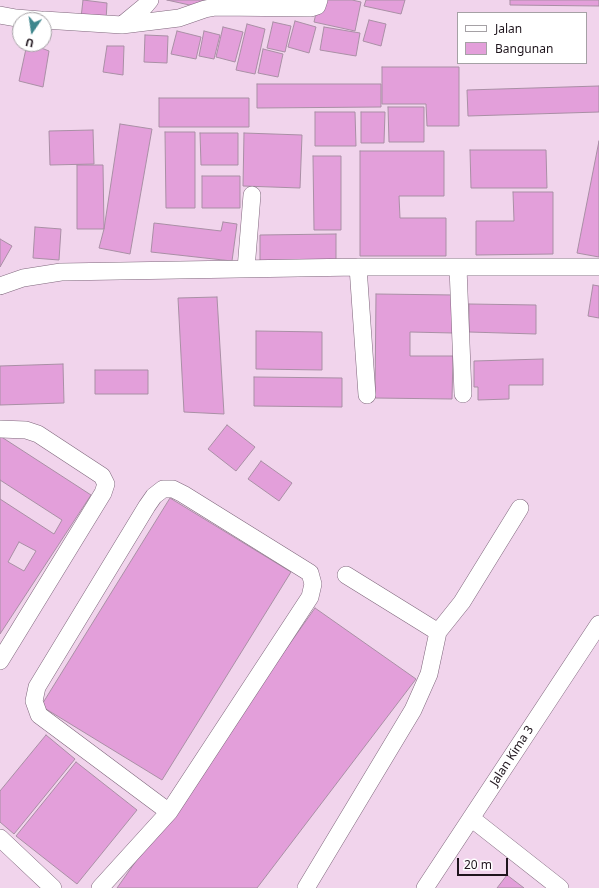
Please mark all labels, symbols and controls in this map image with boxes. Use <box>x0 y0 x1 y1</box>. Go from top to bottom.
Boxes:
north arrow <box>12 12 52 52</box>
legend <box>457 12 587 64</box>
text: Jalan <box>495 20 522 37</box>
text: U <box>24 35 35 51</box>
text: Bangunan <box>495 40 553 57</box>
street label: Jalan Kima 3 <box>487 723 537 789</box>
scale bar <box>459 850 510 876</box>
text: 20 m <box>464 856 492 873</box>

